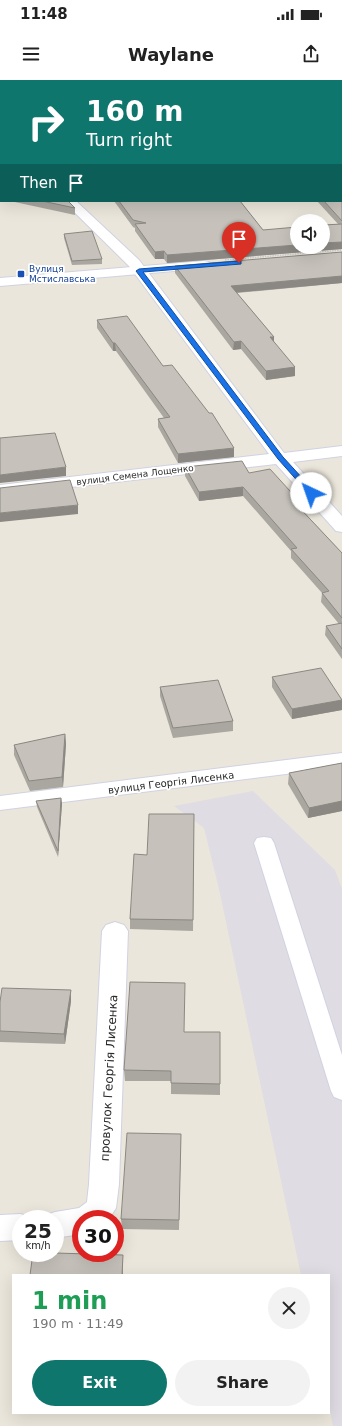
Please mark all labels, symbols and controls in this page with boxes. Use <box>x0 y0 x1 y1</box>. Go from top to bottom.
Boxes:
text: 11:48 <box>20 5 68 23</box>
icon: menu <box>20 43 42 65</box>
icon: share <box>300 43 322 65</box>
text: Waylane <box>128 44 214 65</box>
text: 160 m <box>86 95 183 128</box>
icon: right <box>20 96 72 148</box>
text: Turn right <box>86 129 172 150</box>
icon: arrive <box>65 172 87 194</box>
text: Then <box>20 174 57 192</box>
map controls <box>290 214 330 254</box>
button: sound <box>290 214 330 254</box>
pin <box>222 222 256 263</box>
icon: arrive <box>228 228 250 250</box>
place label: Вулиця Мстиславська <box>29 264 96 284</box>
marker: Вулиця Мстиславська <box>16 269 26 279</box>
street label: вулиця Семена Лощенко <box>76 463 195 487</box>
position arrow <box>290 472 332 514</box>
street label: вулиця Георгія Лисенка <box>107 769 235 796</box>
street label: провулок Георгія Лисенка <box>98 994 120 1162</box>
speed limit sign: 30 <box>72 1210 124 1262</box>
text: 25 <box>24 1219 52 1243</box>
text: km/h <box>25 1240 51 1251</box>
text: 1 min <box>32 1287 107 1315</box>
button: close <box>268 1287 310 1329</box>
text: 190 m · 11:49 <box>32 1316 123 1331</box>
button: Exit <box>32 1360 167 1406</box>
button: Share <box>175 1360 310 1406</box>

